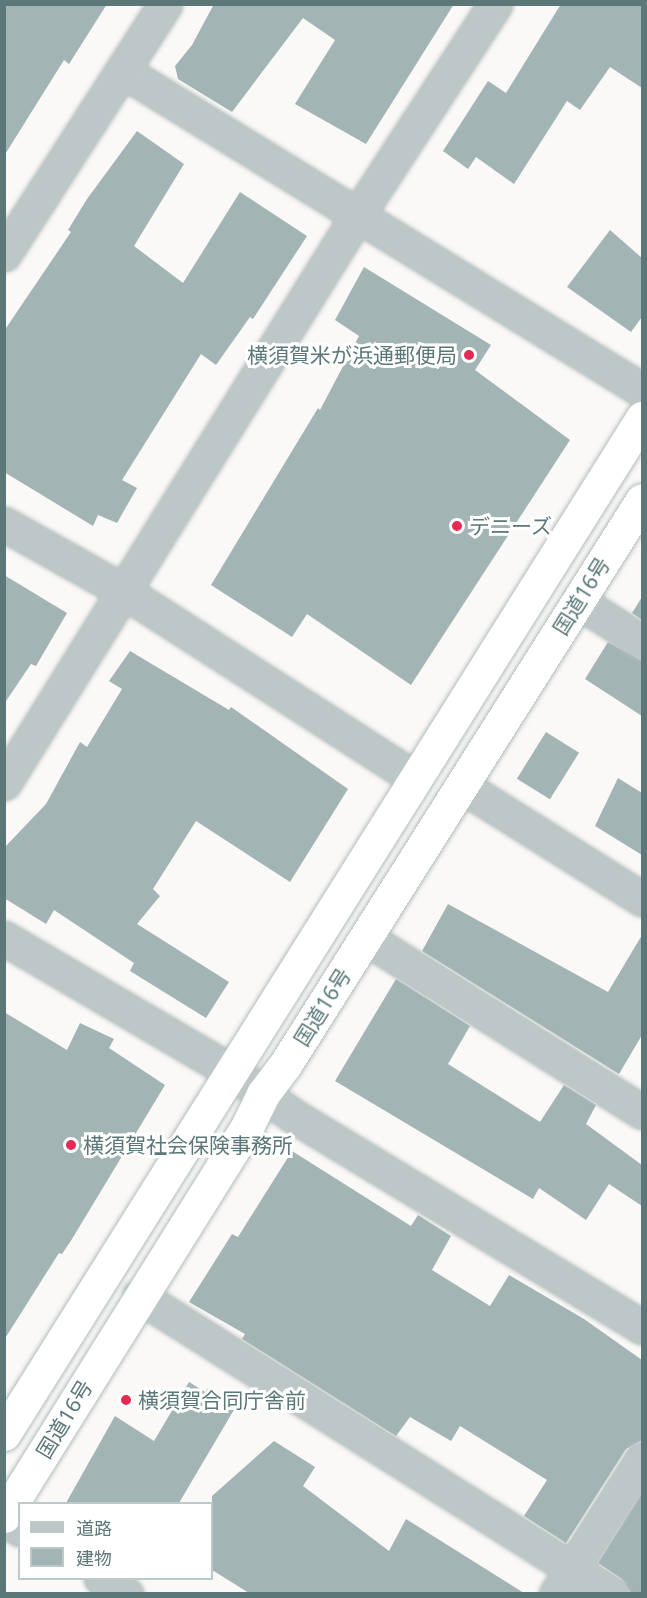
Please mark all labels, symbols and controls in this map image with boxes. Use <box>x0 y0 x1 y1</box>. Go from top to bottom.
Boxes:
place label: 横須賀米が浜通郵便局 <box>247 342 457 368</box>
marker: 横須賀米が浜通郵便局 <box>462 348 476 362</box>
place label: デニーズ <box>469 513 553 539</box>
marker: デニーズ <box>450 519 464 533</box>
street label: 国道16号 <box>547 552 615 640</box>
street label: 国道16号 <box>288 963 356 1051</box>
place label: 横須賀社会保険事務所 <box>83 1132 293 1158</box>
marker: 横須賀社会保険事務所 <box>64 1138 78 1152</box>
street label: 国道16号 <box>31 1375 97 1463</box>
place label: 横須賀合同庁舎前 <box>138 1387 306 1413</box>
marker: 横須賀合同庁舎前 <box>119 1393 133 1407</box>
legend <box>18 1502 213 1580</box>
text: 道路 <box>76 1516 112 1540</box>
text: 建物 <box>76 1546 112 1570</box>

